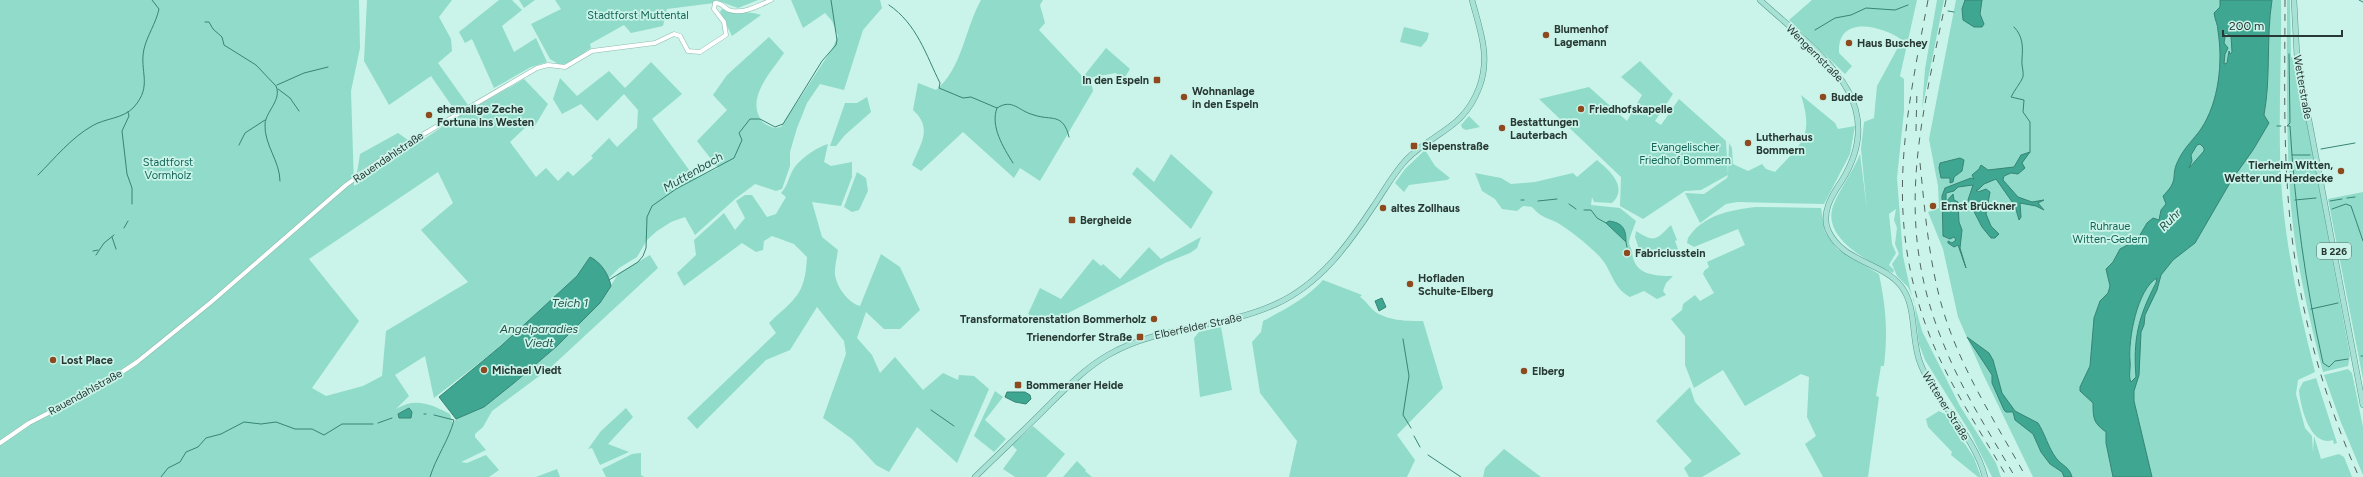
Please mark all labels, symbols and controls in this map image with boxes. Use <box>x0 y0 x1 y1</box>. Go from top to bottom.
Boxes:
park label: Stadtforst Muttental <box>587 9 689 22</box>
scale bar <box>2223 12 2342 38</box>
text: 200 m <box>2229 19 2264 33</box>
street label: Wengernstraße <box>1783 22 1846 85</box>
place label: Blumenhof Lagemann <box>1554 23 1609 49</box>
marker: Blumenhof Lagemann <box>1541 30 1551 40</box>
place label: Haus Buschey <box>1857 37 1928 50</box>
marker: Haus Buschey <box>1844 38 1854 48</box>
street label: Wetterstraße <box>2290 54 2315 120</box>
place label: In den Espeln <box>1082 74 1149 87</box>
marker: In den Espeln <box>1152 75 1162 85</box>
place label: Wohnanlage in den Espeln <box>1192 85 1259 111</box>
place label: Budde <box>1831 91 1863 104</box>
marker: Wohnanlage in den Espeln <box>1179 92 1189 102</box>
marker: Budde <box>1818 92 1828 102</box>
place label: ehemalige Zeche Fortuna ins Westen <box>437 103 534 129</box>
place label: Friedhofskapelle <box>1589 103 1673 116</box>
marker: Friedhofskapelle <box>1576 104 1586 114</box>
marker: ehemalige Zeche Fortuna ins Westen <box>424 110 434 120</box>
place label: Bestattungen Lauterbach <box>1510 116 1578 142</box>
marker: Bestattungen Lauterbach <box>1497 123 1507 133</box>
street label: Rauendahlstraße <box>351 129 426 186</box>
place label: Lutherhaus Bommern <box>1756 131 1813 157</box>
marker: Lutherhaus Bommern <box>1743 138 1753 148</box>
place label: Siepenstraße <box>1422 140 1489 153</box>
marker: Siepenstraße <box>1409 141 1419 151</box>
park label: Evangelischer Friedhof Bommern <box>1639 141 1731 167</box>
water label: Muttenbach <box>661 149 726 195</box>
park label: Stadtforst Vormholz <box>143 156 193 182</box>
place label: Tierheim Witten, Wetter und Herdecke <box>2224 159 2333 185</box>
marker: Tierheim Witten, Wetter und Herdecke <box>2336 166 2346 176</box>
place label: Ernst Brückner <box>1941 200 2016 213</box>
marker: Ernst Brückner <box>1928 201 1938 211</box>
place label: altes Zollhaus <box>1391 202 1460 215</box>
marker: altes Zollhaus <box>1378 203 1388 213</box>
water label: Ruhr <box>2156 206 2184 234</box>
place label: Bergheide <box>1080 214 1132 227</box>
marker: Bergheide <box>1067 215 1077 225</box>
park label: Ruhraue Witten-Gedern <box>2073 220 2147 246</box>
road number: B 226 <box>2317 243 2351 259</box>
place label: Fabriciusstein <box>1635 247 1705 260</box>
marker: Fabriciusstein <box>1622 248 1632 258</box>
place label: Hofladen Schulte-Elberg <box>1418 272 1493 298</box>
marker: Hofladen Schulte-Elberg <box>1405 279 1415 289</box>
water label: Teich 1 <box>552 296 588 310</box>
street label: Elberfelder Straße <box>1153 311 1243 342</box>
place label: Transformatorenstation Bommerholz <box>960 313 1146 326</box>
marker: Transformatorenstation Bommerholz <box>1149 314 1159 324</box>
water label: Angelparadies Viedt <box>499 322 579 350</box>
place label: Trienendorfer Straße <box>1026 331 1132 344</box>
marker: Trienendorfer Straße <box>1135 332 1145 342</box>
place label: Lost Place <box>61 354 113 367</box>
marker: Lost Place <box>48 355 58 365</box>
place label: Michael Viedt <box>492 364 562 377</box>
marker: Michael Viedt <box>479 365 489 375</box>
place label: Elberg <box>1532 365 1565 378</box>
marker: Elberg <box>1519 366 1529 376</box>
street label: Rauendahlstraße <box>46 367 124 418</box>
street label: Wittener Straße <box>1919 370 1972 443</box>
place label: Bommeraner Heide <box>1026 379 1123 392</box>
marker: Bommeraner Heide <box>1013 380 1023 390</box>

